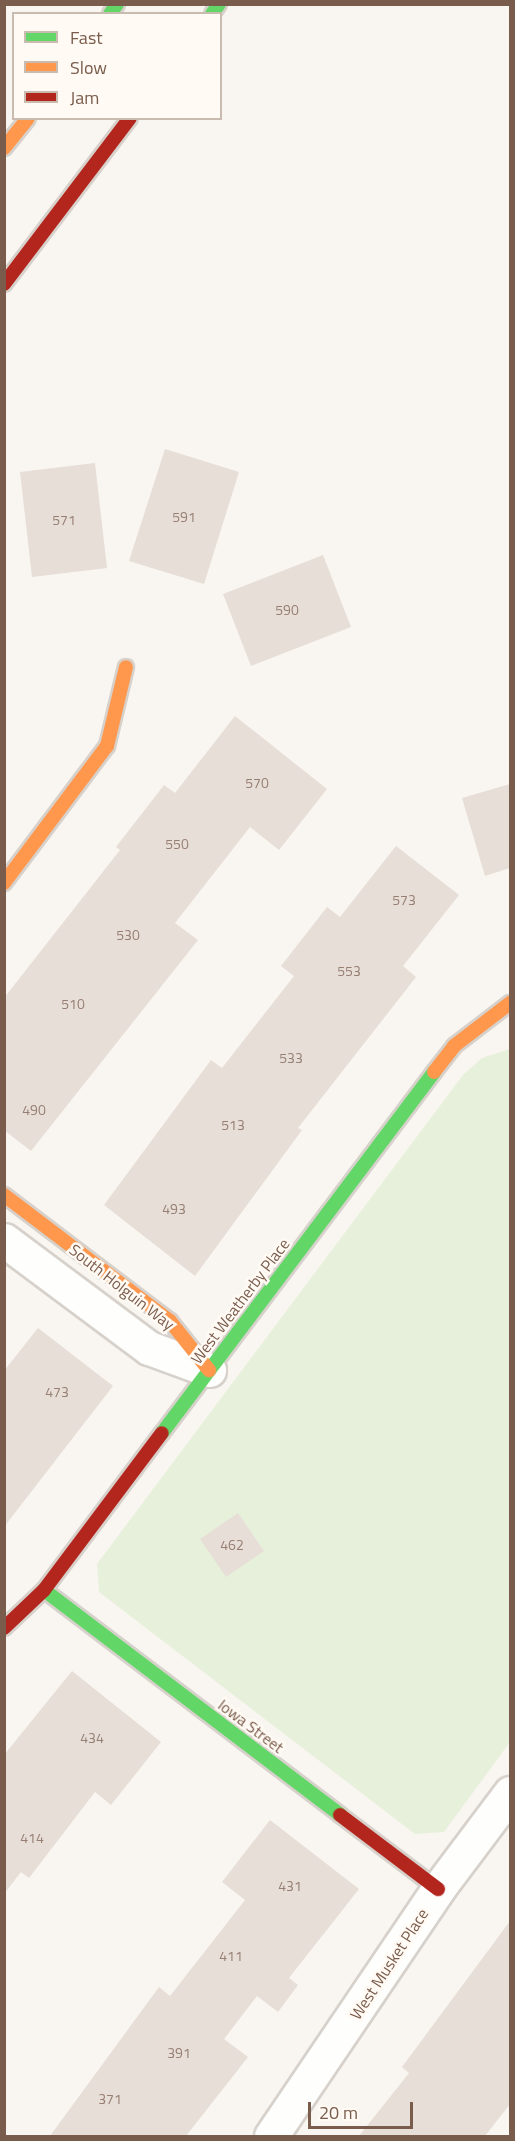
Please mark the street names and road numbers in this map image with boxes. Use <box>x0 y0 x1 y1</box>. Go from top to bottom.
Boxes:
street label: West Weatherby Place <box>187 1235 293 1367</box>
street label: South Holguin Way <box>66 1240 178 1334</box>
street label: Iowa Street <box>214 1695 288 1757</box>
street label: West Musket Place <box>346 1905 432 2023</box>

